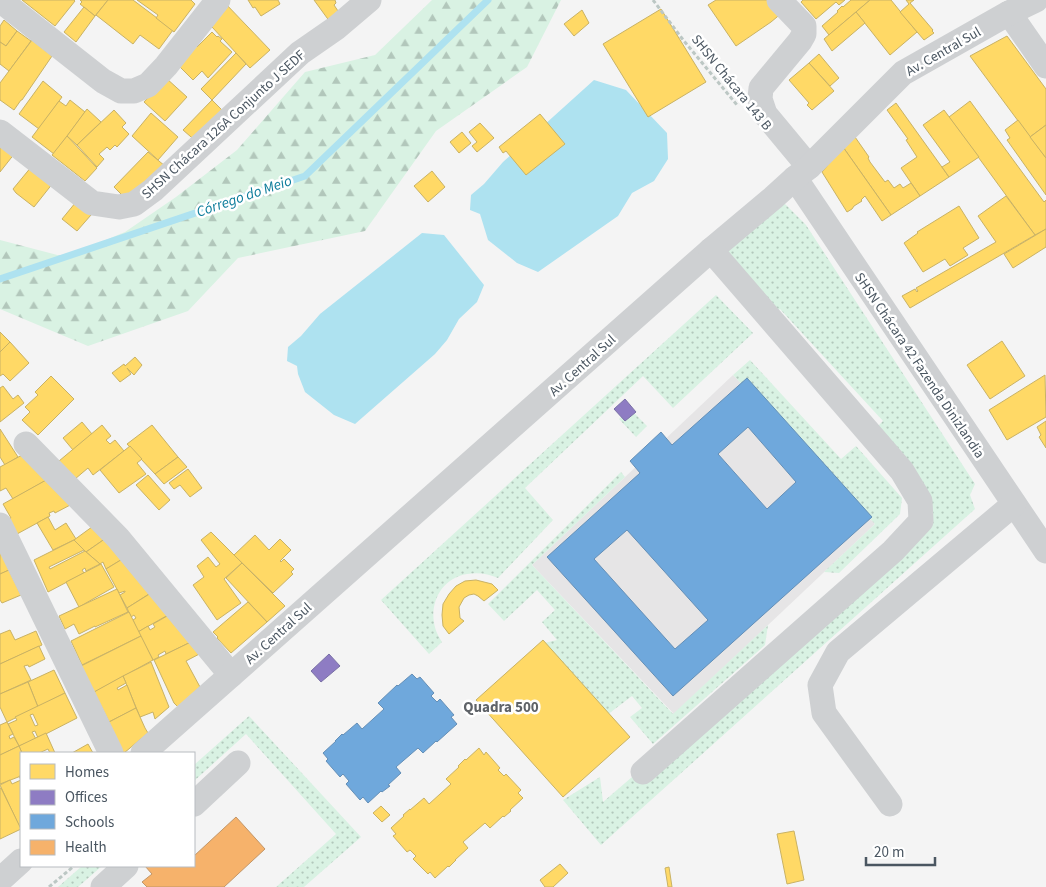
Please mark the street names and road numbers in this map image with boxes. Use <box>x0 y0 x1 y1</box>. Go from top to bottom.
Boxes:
street label: Av. Central Sul <box>902 22 985 81</box>
street label: SHSN Chácara 143 B <box>686 30 776 135</box>
street label: SHSN Chácara 126A Conjunto J SEDF <box>137 46 310 204</box>
street label: SHSN Chácara 42 Fazenda Dinizlandia <box>849 269 989 462</box>
street label: Av. Central Sul <box>545 330 621 401</box>
street label: Av. Central Sul <box>241 598 317 669</box>

